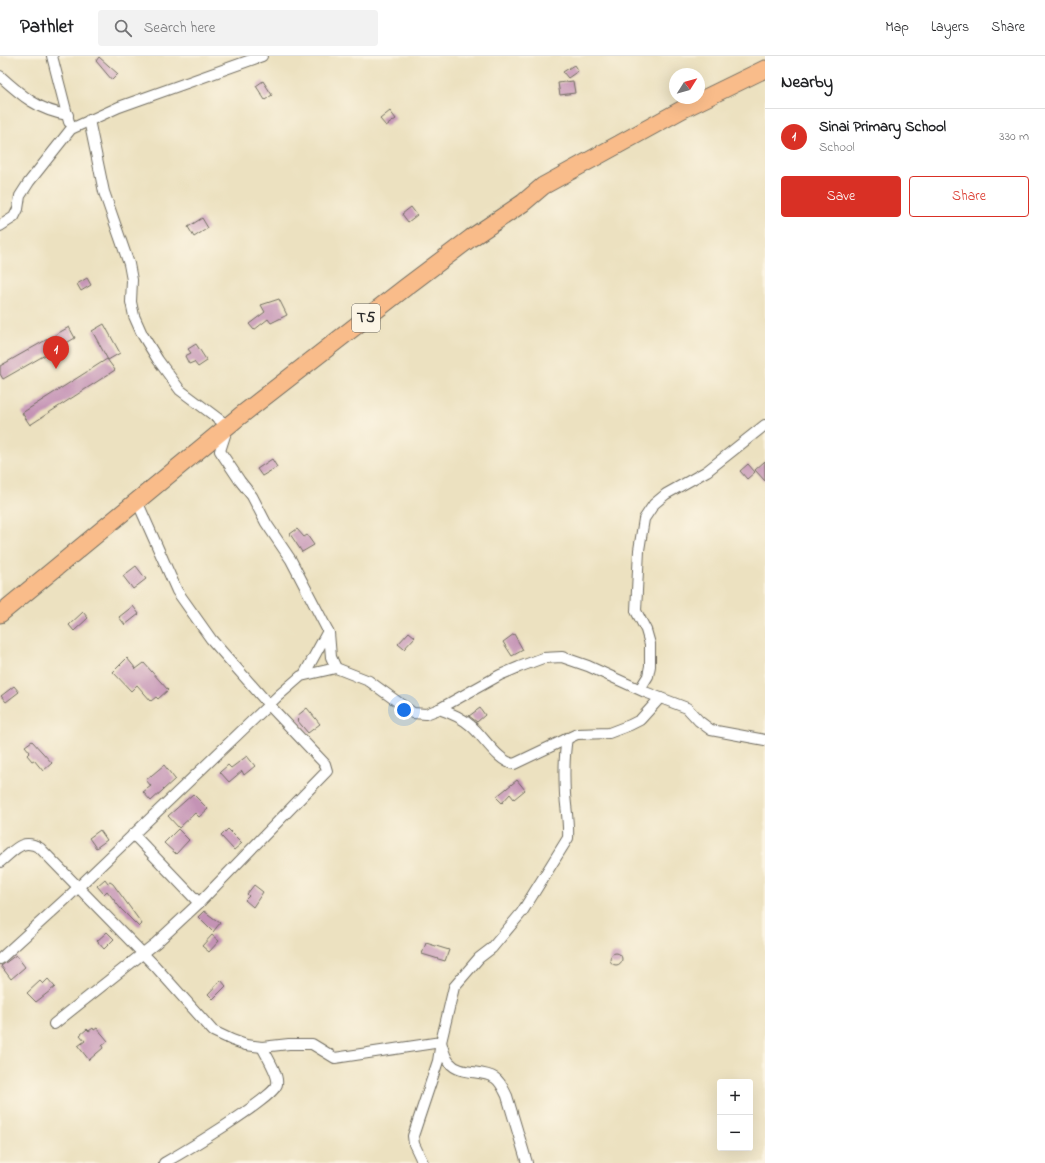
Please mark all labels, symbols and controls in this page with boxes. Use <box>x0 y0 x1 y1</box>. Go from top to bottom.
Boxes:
search box <box>98 10 378 46</box>
text: Pathlet <box>20 14 74 41</box>
icon: search <box>112 17 134 39</box>
text: Search here <box>144 17 215 39</box>
text: Map <box>885 17 909 38</box>
text: Layers <box>931 17 969 38</box>
text: Share <box>991 17 1025 38</box>
north arrow <box>669 68 705 104</box>
text: Nearby <box>781 70 833 95</box>
text: Sinai Primary School <box>819 116 946 138</box>
text: 1 <box>792 127 796 146</box>
text: 330 m <box>999 127 1029 146</box>
text: School <box>819 138 855 157</box>
button: Save <box>781 176 901 217</box>
button: Share <box>909 176 1029 217</box>
road number: T5 <box>352 304 380 332</box>
pin: 1 <box>43 336 69 369</box>
your location <box>394 700 414 720</box>
map controls <box>717 1079 753 1151</box>
button: + <box>717 1079 753 1115</box>
button: − <box>717 1115 753 1151</box>

